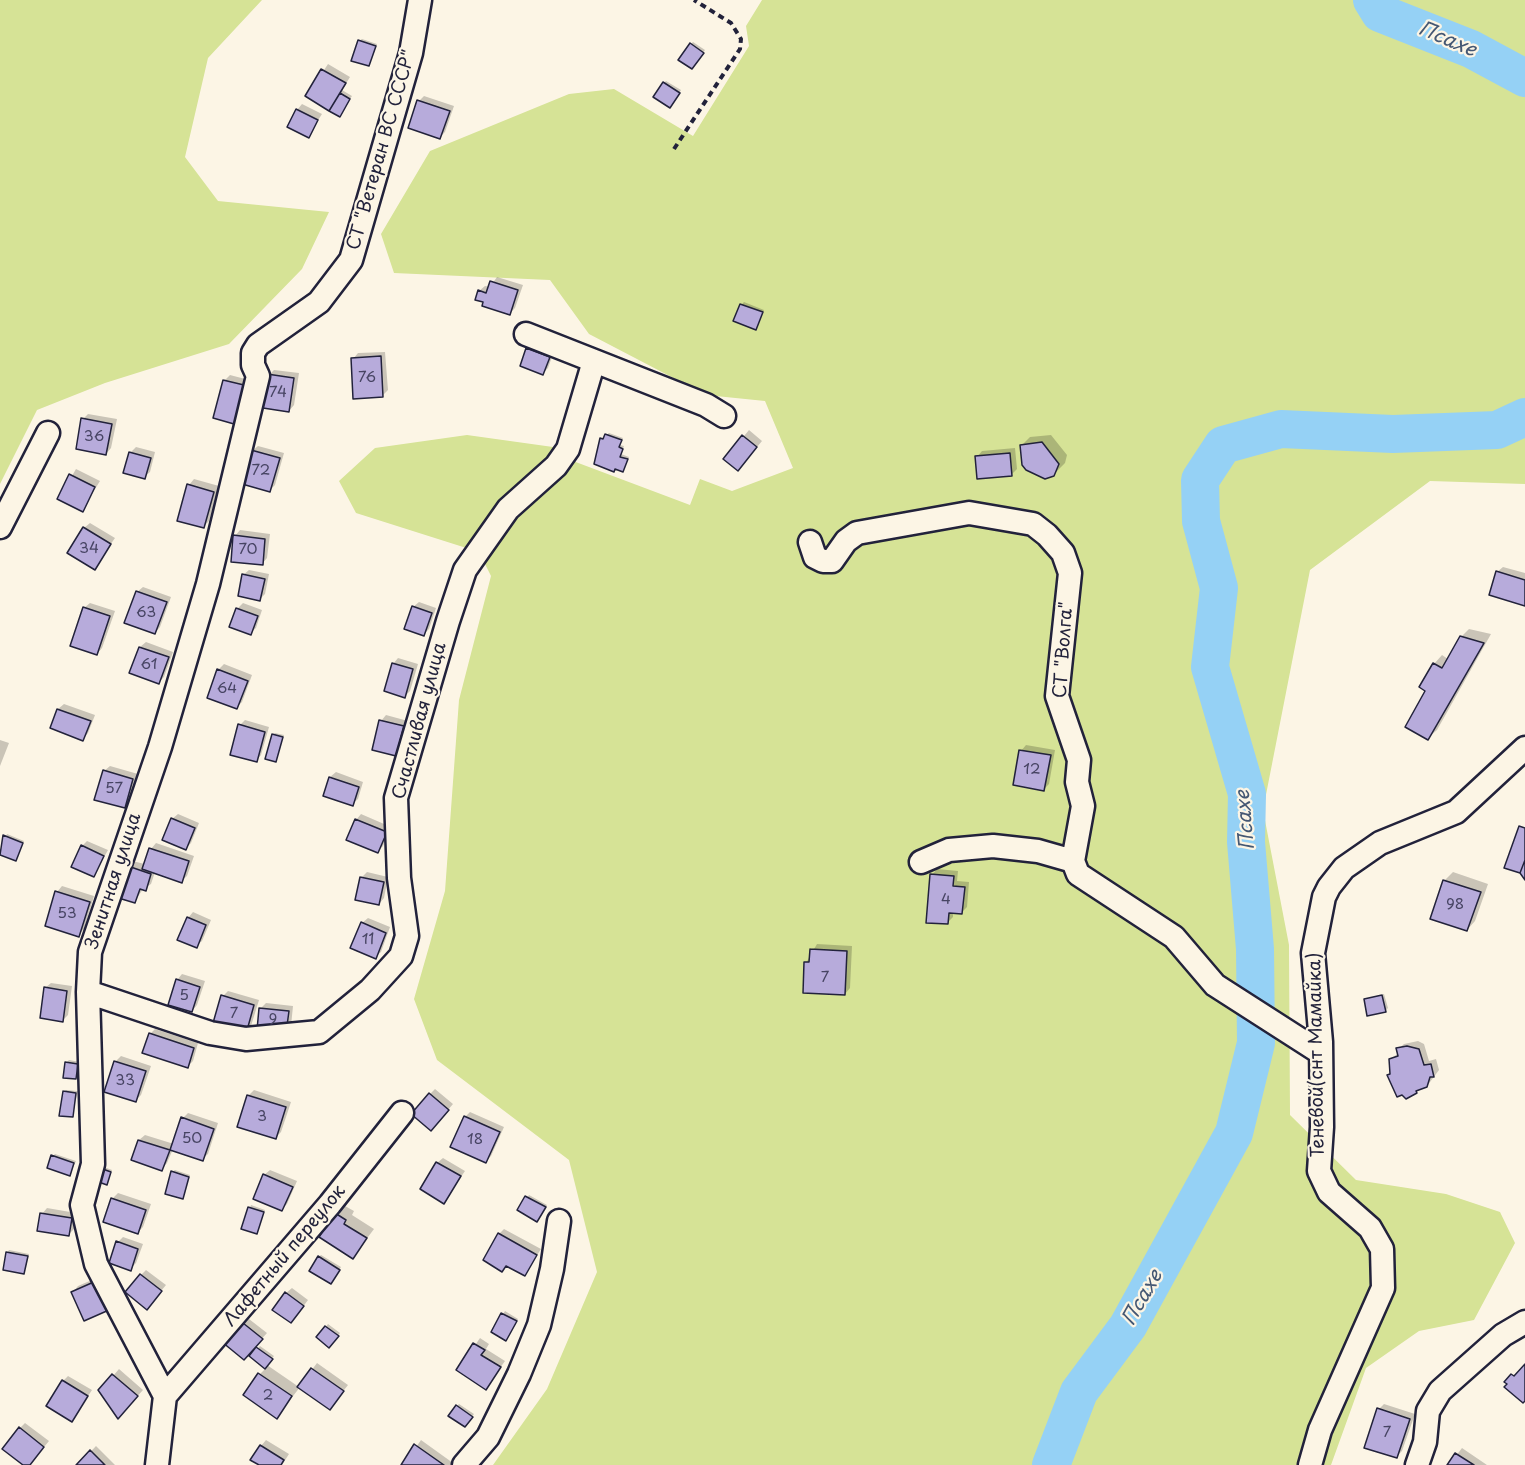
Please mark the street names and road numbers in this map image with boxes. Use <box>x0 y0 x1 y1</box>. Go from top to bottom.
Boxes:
street label: СТ "Ветеран ВС СССР" <box>343 47 421 253</box>
street label: СТ "Волга" <box>1050 601 1078 699</box>
street label: Счастливая улица <box>389 640 451 802</box>
street label: Зенитная улица <box>82 810 146 952</box>
street label: Теневой(снт Мамайка) <box>1304 952 1330 1158</box>
street label: Лафетный переулок <box>220 1181 350 1331</box>

